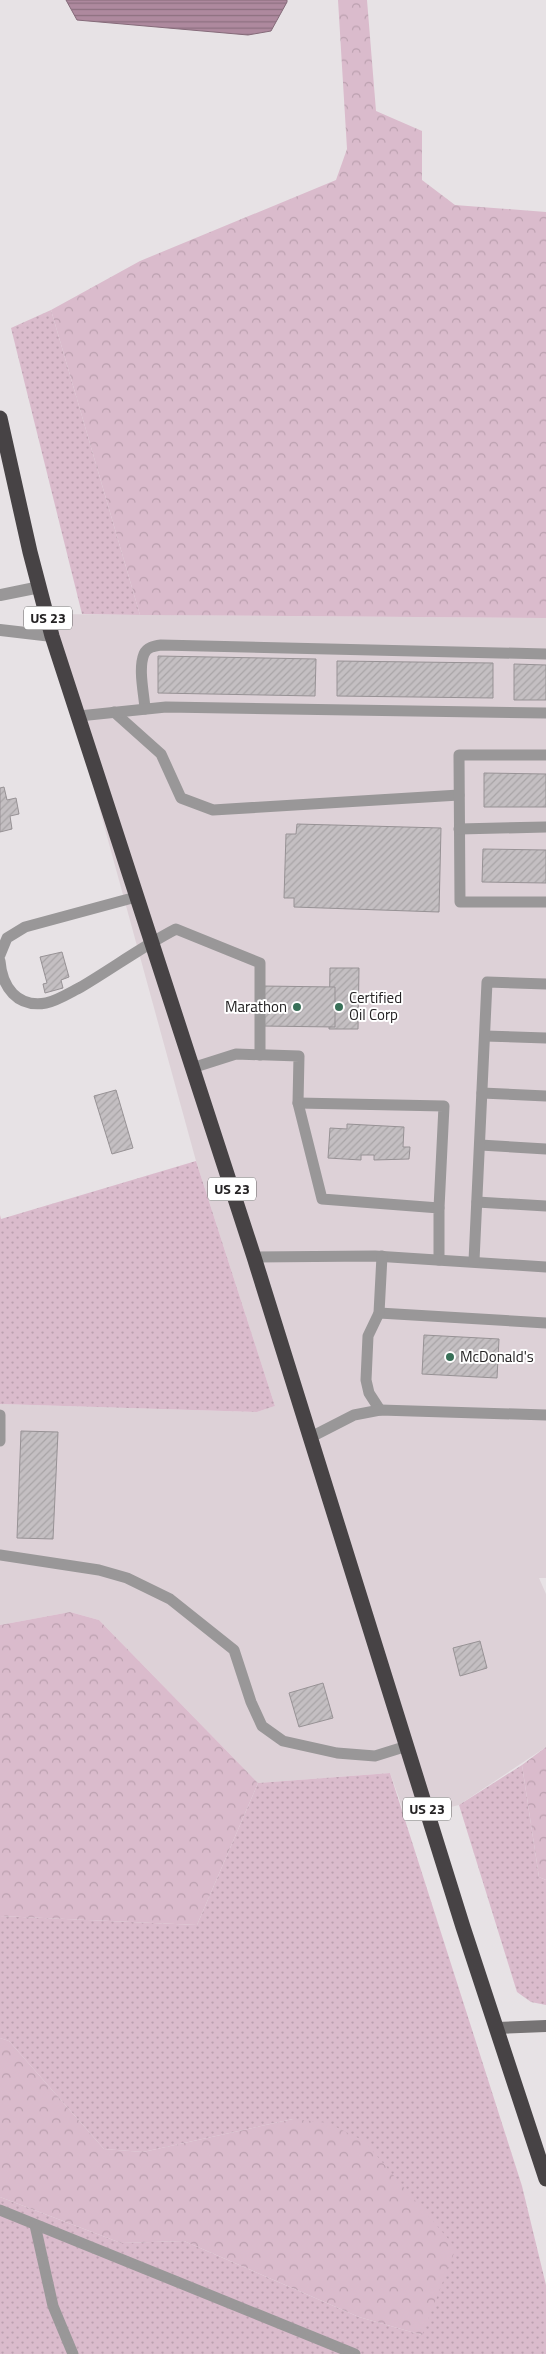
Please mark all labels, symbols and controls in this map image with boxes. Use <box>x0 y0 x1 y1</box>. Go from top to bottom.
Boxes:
road number: US 23 <box>24 606 72 630</box>
place label: Certified Oil Corp <box>349 986 402 1026</box>
place label: Marathon <box>225 995 287 1018</box>
marker: Marathon <box>291 1001 303 1013</box>
marker: Certified Oil Corp <box>333 1001 345 1013</box>
road number: US 23 <box>208 1178 256 1200</box>
place label: McDonald's <box>460 1345 534 1368</box>
marker: McDonald's <box>444 1351 456 1363</box>
road number: US 23 <box>403 1798 451 1820</box>

